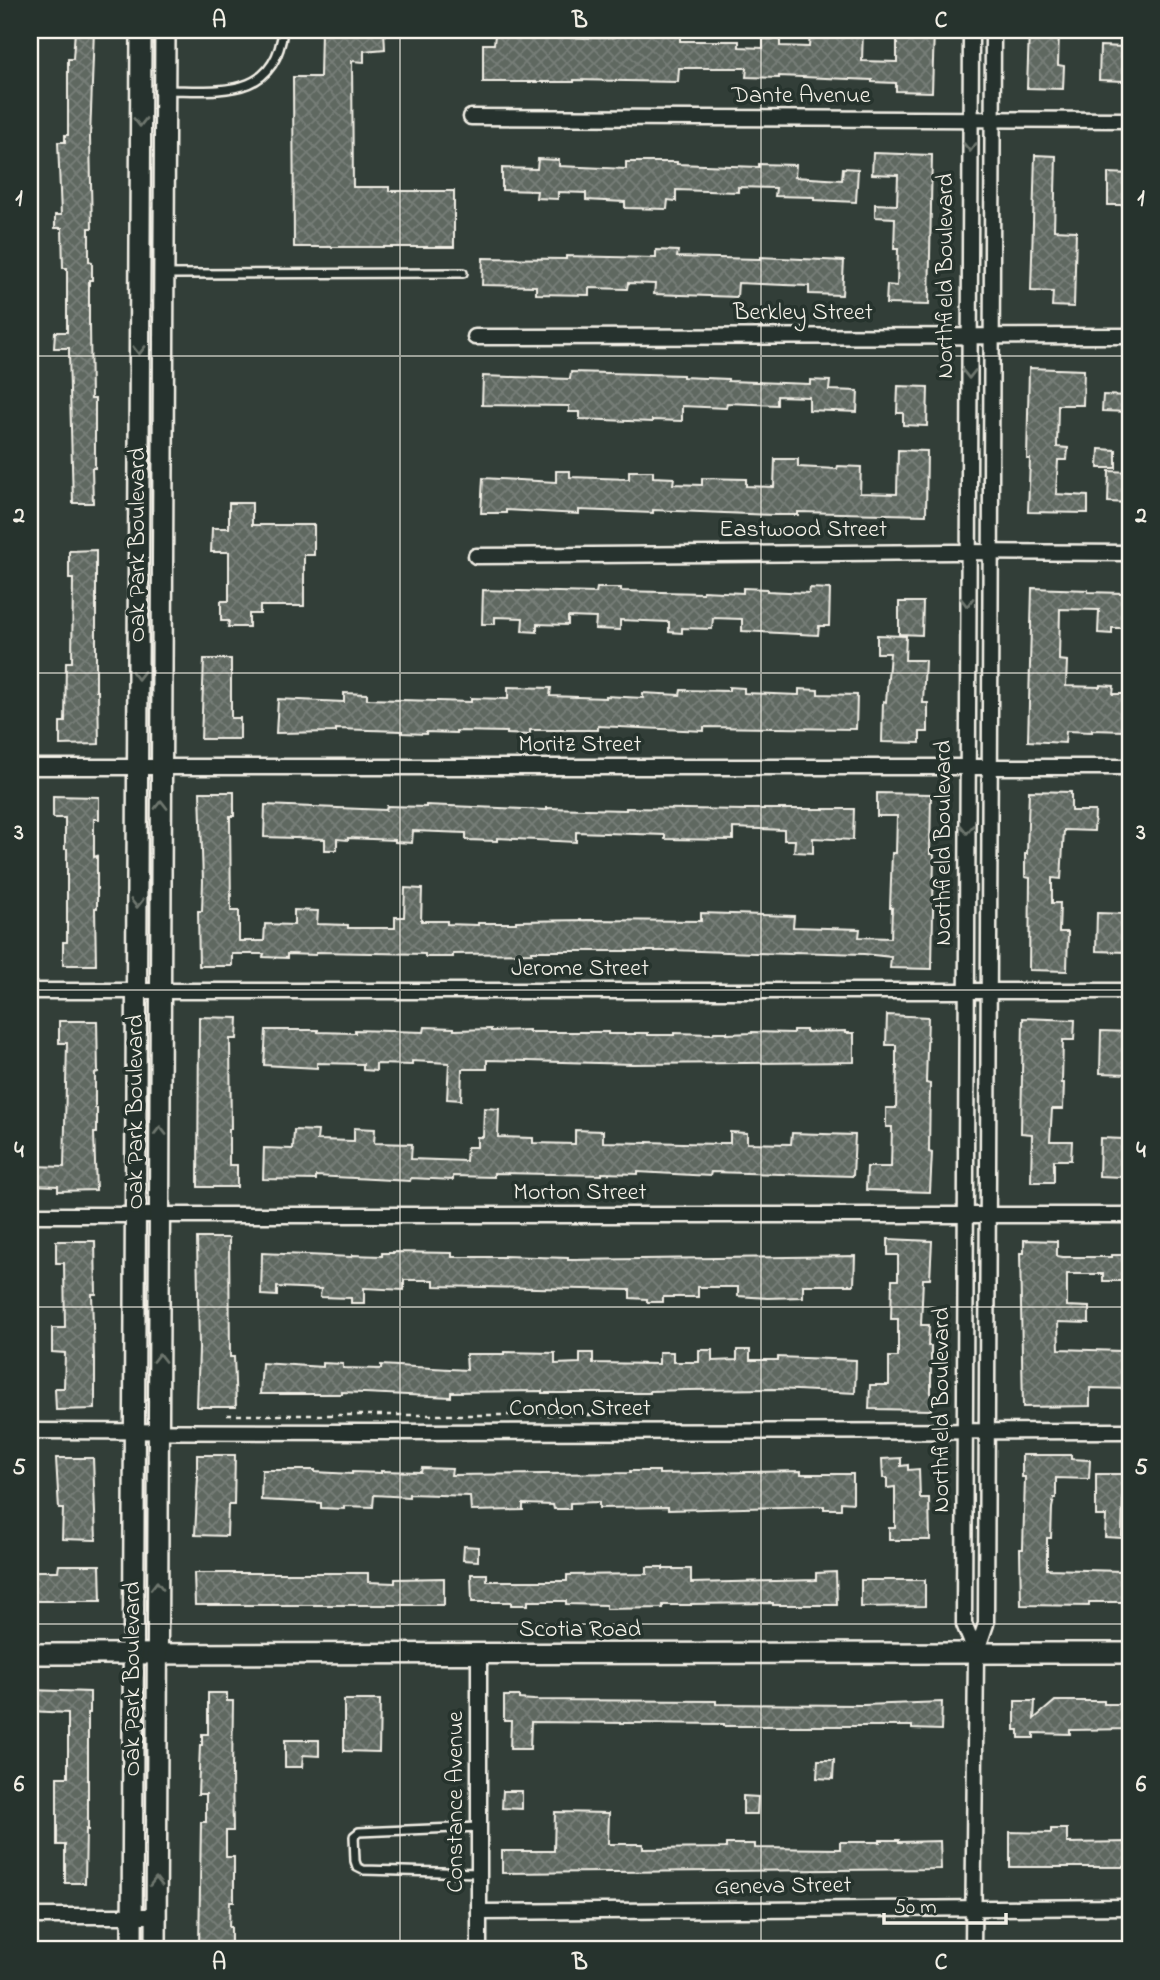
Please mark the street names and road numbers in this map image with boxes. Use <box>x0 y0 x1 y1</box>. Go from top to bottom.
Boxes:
street label: Dante Avenue <box>731 79 871 114</box>
street label: Northfield Boulevard <box>929 173 964 379</box>
street label: Berkley Street <box>732 296 873 332</box>
street label: Oak Park Boulevard <box>121 447 156 642</box>
street label: Eastwood Street <box>719 513 887 548</box>
street label: Moritz Street <box>518 728 642 763</box>
street label: Northfield Boulevard <box>927 740 962 946</box>
street label: Jerome Street <box>511 952 649 987</box>
street label: Oak Park Boulevard <box>119 1014 154 1209</box>
street label: Morton Street <box>513 1176 647 1211</box>
street label: Northfield Boulevard <box>925 1307 960 1513</box>
street label: Condon Street <box>509 1392 651 1427</box>
street label: Oak Park Boulevard <box>116 1581 151 1776</box>
street label: Scotia Road <box>519 1613 642 1648</box>
street label: Constance Avenue <box>439 1711 474 1893</box>
street label: Geneva Street <box>714 1868 852 1906</box>

